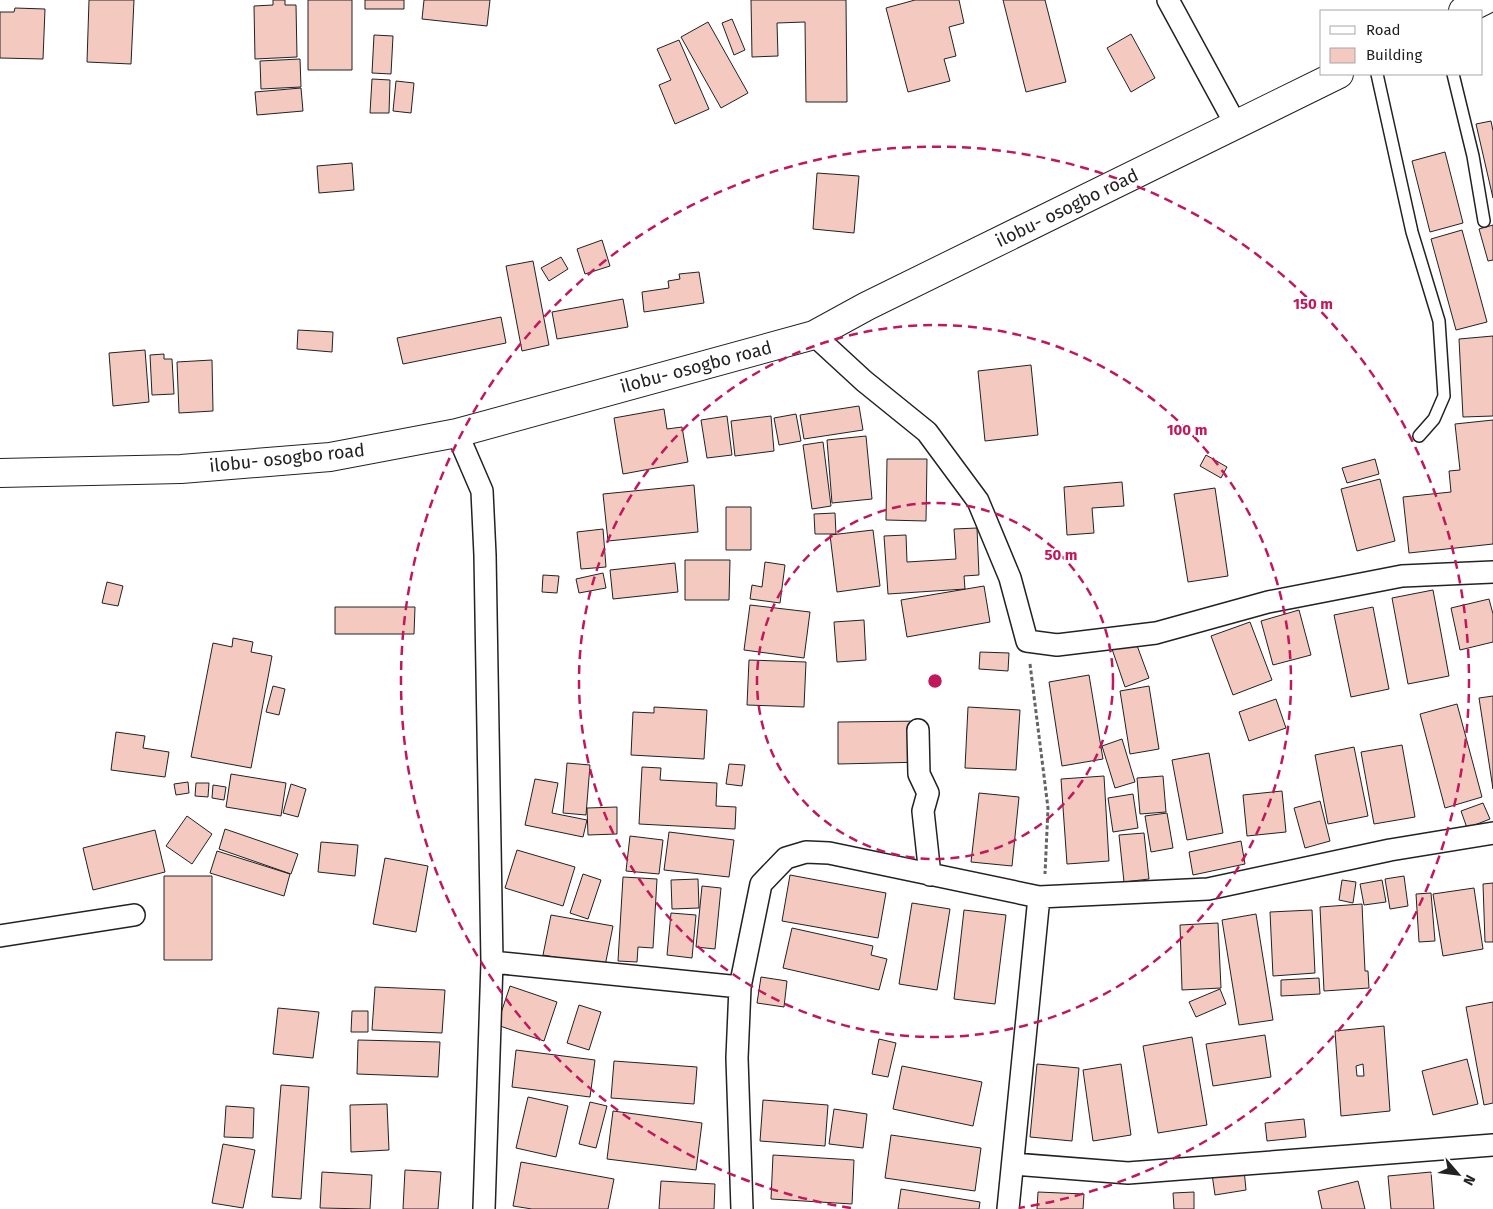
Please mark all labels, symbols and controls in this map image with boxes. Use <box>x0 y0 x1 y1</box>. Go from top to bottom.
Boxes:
legend <box>1320 10 1483 75</box>
text: Road <box>1366 21 1401 39</box>
text: Building <box>1366 46 1422 64</box>
street label: ilobu- osogbo road <box>992 164 1142 252</box>
text: 150 m <box>1293 295 1333 313</box>
street label: ilobu- osogbo road <box>618 336 774 398</box>
text: 100 m <box>1167 421 1207 439</box>
street label: ilobu- osogbo road <box>208 439 366 477</box>
text: 50 m <box>1044 546 1078 564</box>
centre of rings <box>926 672 944 690</box>
north arrow <box>1433 1149 1483 1199</box>
text: N <box>1459 1172 1479 1188</box>

